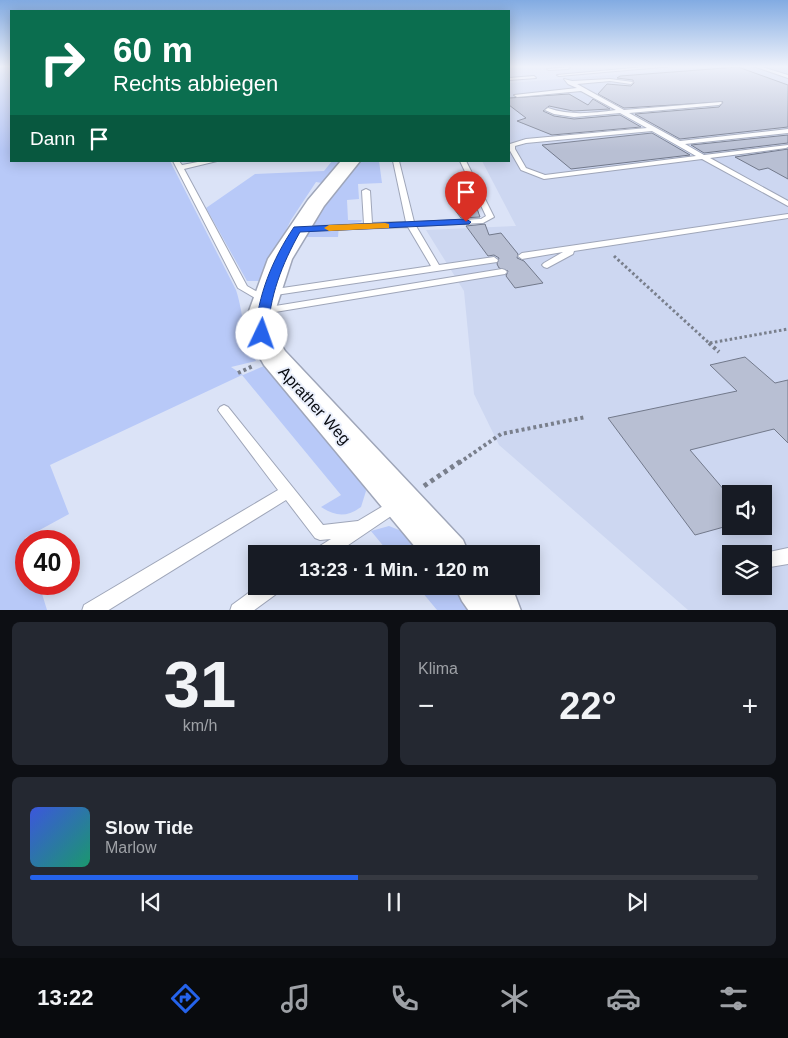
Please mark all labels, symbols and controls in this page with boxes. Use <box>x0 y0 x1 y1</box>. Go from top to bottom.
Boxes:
icon: right <box>30 30 95 95</box>
text: 60 m <box>113 30 193 69</box>
text: Rechts abbiegen <box>113 71 278 96</box>
icon: arrive <box>85 125 113 153</box>
text: Dann <box>30 128 75 149</box>
pin <box>445 171 487 222</box>
icon: arrive <box>452 178 480 206</box>
position arrow <box>235 307 287 359</box>
street label: Aprather Weg <box>275 363 354 448</box>
map controls <box>722 485 772 595</box>
button: sound <box>722 485 772 535</box>
speed limit sign: 40 <box>15 530 80 595</box>
button: layers <box>722 545 772 595</box>
text: 13:23 · 1 Min. · 120 m <box>299 559 489 580</box>
text: 31 <box>164 648 236 721</box>
text: Klima <box>418 660 458 677</box>
text: 22° <box>559 685 617 727</box>
text: − <box>418 690 434 721</box>
text: + <box>742 690 758 721</box>
text: km/h <box>183 717 217 734</box>
text: Slow Tide <box>105 817 193 838</box>
text: Marlow <box>105 839 157 856</box>
icon: previous <box>137 888 165 916</box>
icon: pause <box>380 888 408 916</box>
icon: next <box>623 888 651 916</box>
icon: directions <box>168 981 203 1016</box>
icon: music <box>278 981 313 1016</box>
icon: phone <box>387 981 422 1016</box>
icon: climate <box>497 981 532 1016</box>
icon: car <box>606 981 641 1016</box>
icon: filters <box>716 981 751 1016</box>
text: 13:22 <box>37 985 94 1010</box>

